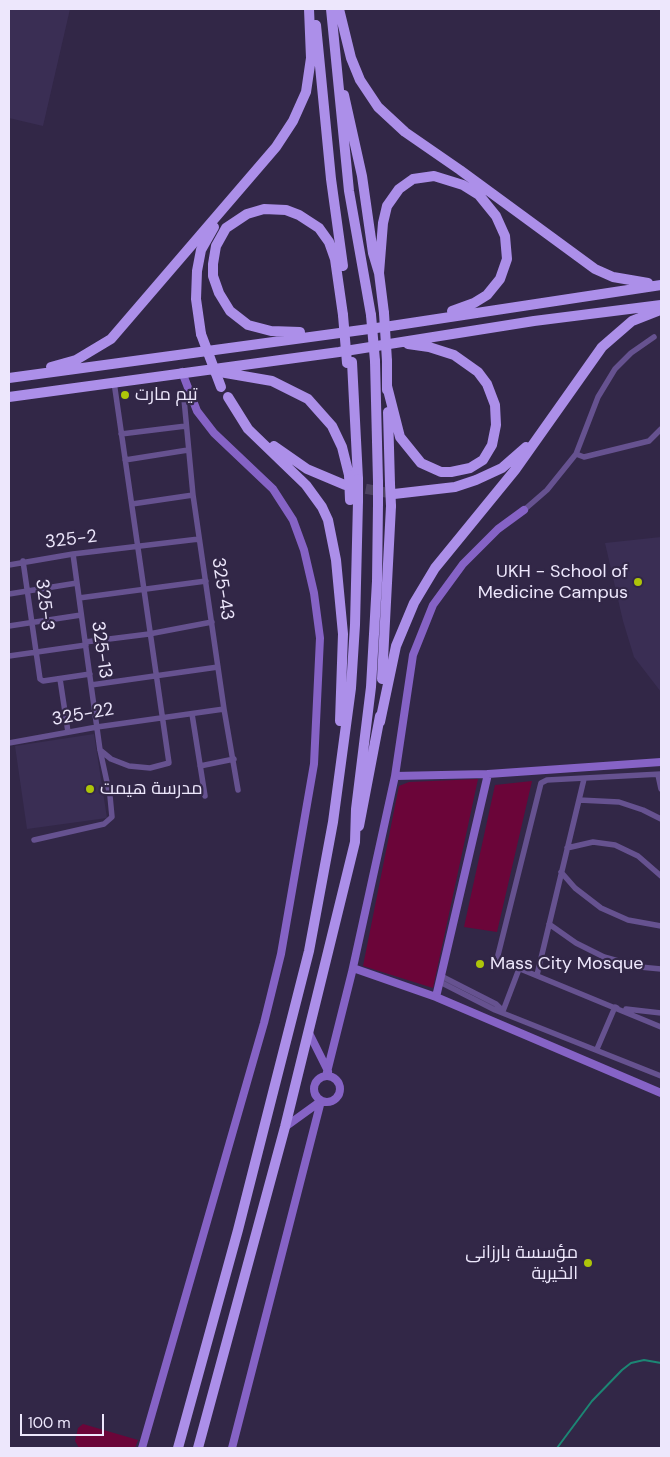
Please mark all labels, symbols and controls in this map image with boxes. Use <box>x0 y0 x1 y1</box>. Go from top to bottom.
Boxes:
place label: تيم مارت <box>135 384 198 406</box>
marker: تيم مارت <box>119 389 131 401</box>
street label: 325-2 <box>44 526 98 554</box>
street label: 325-43 <box>206 556 238 622</box>
place label: UKH - School of Medicine Campus <box>478 561 628 604</box>
marker: UKH - School of Medicine Campus <box>632 576 644 588</box>
street label: 325-3 <box>30 578 58 632</box>
street label: 325-13 <box>86 620 116 680</box>
street label: 325-22 <box>50 699 116 731</box>
place label: مدرسة هيمت <box>100 778 202 800</box>
marker: مدرسة هيمت <box>84 783 96 795</box>
place label: Mass City Mosque <box>490 953 644 975</box>
marker: Mass City Mosque <box>474 958 486 970</box>
place label: مؤسسة بارزانی الخیریة <box>465 1242 578 1284</box>
marker: مؤسسة بارزانی الخیریة <box>582 1257 594 1269</box>
scale bar <box>22 1404 106 1436</box>
text: 100 m <box>28 1413 71 1433</box>

